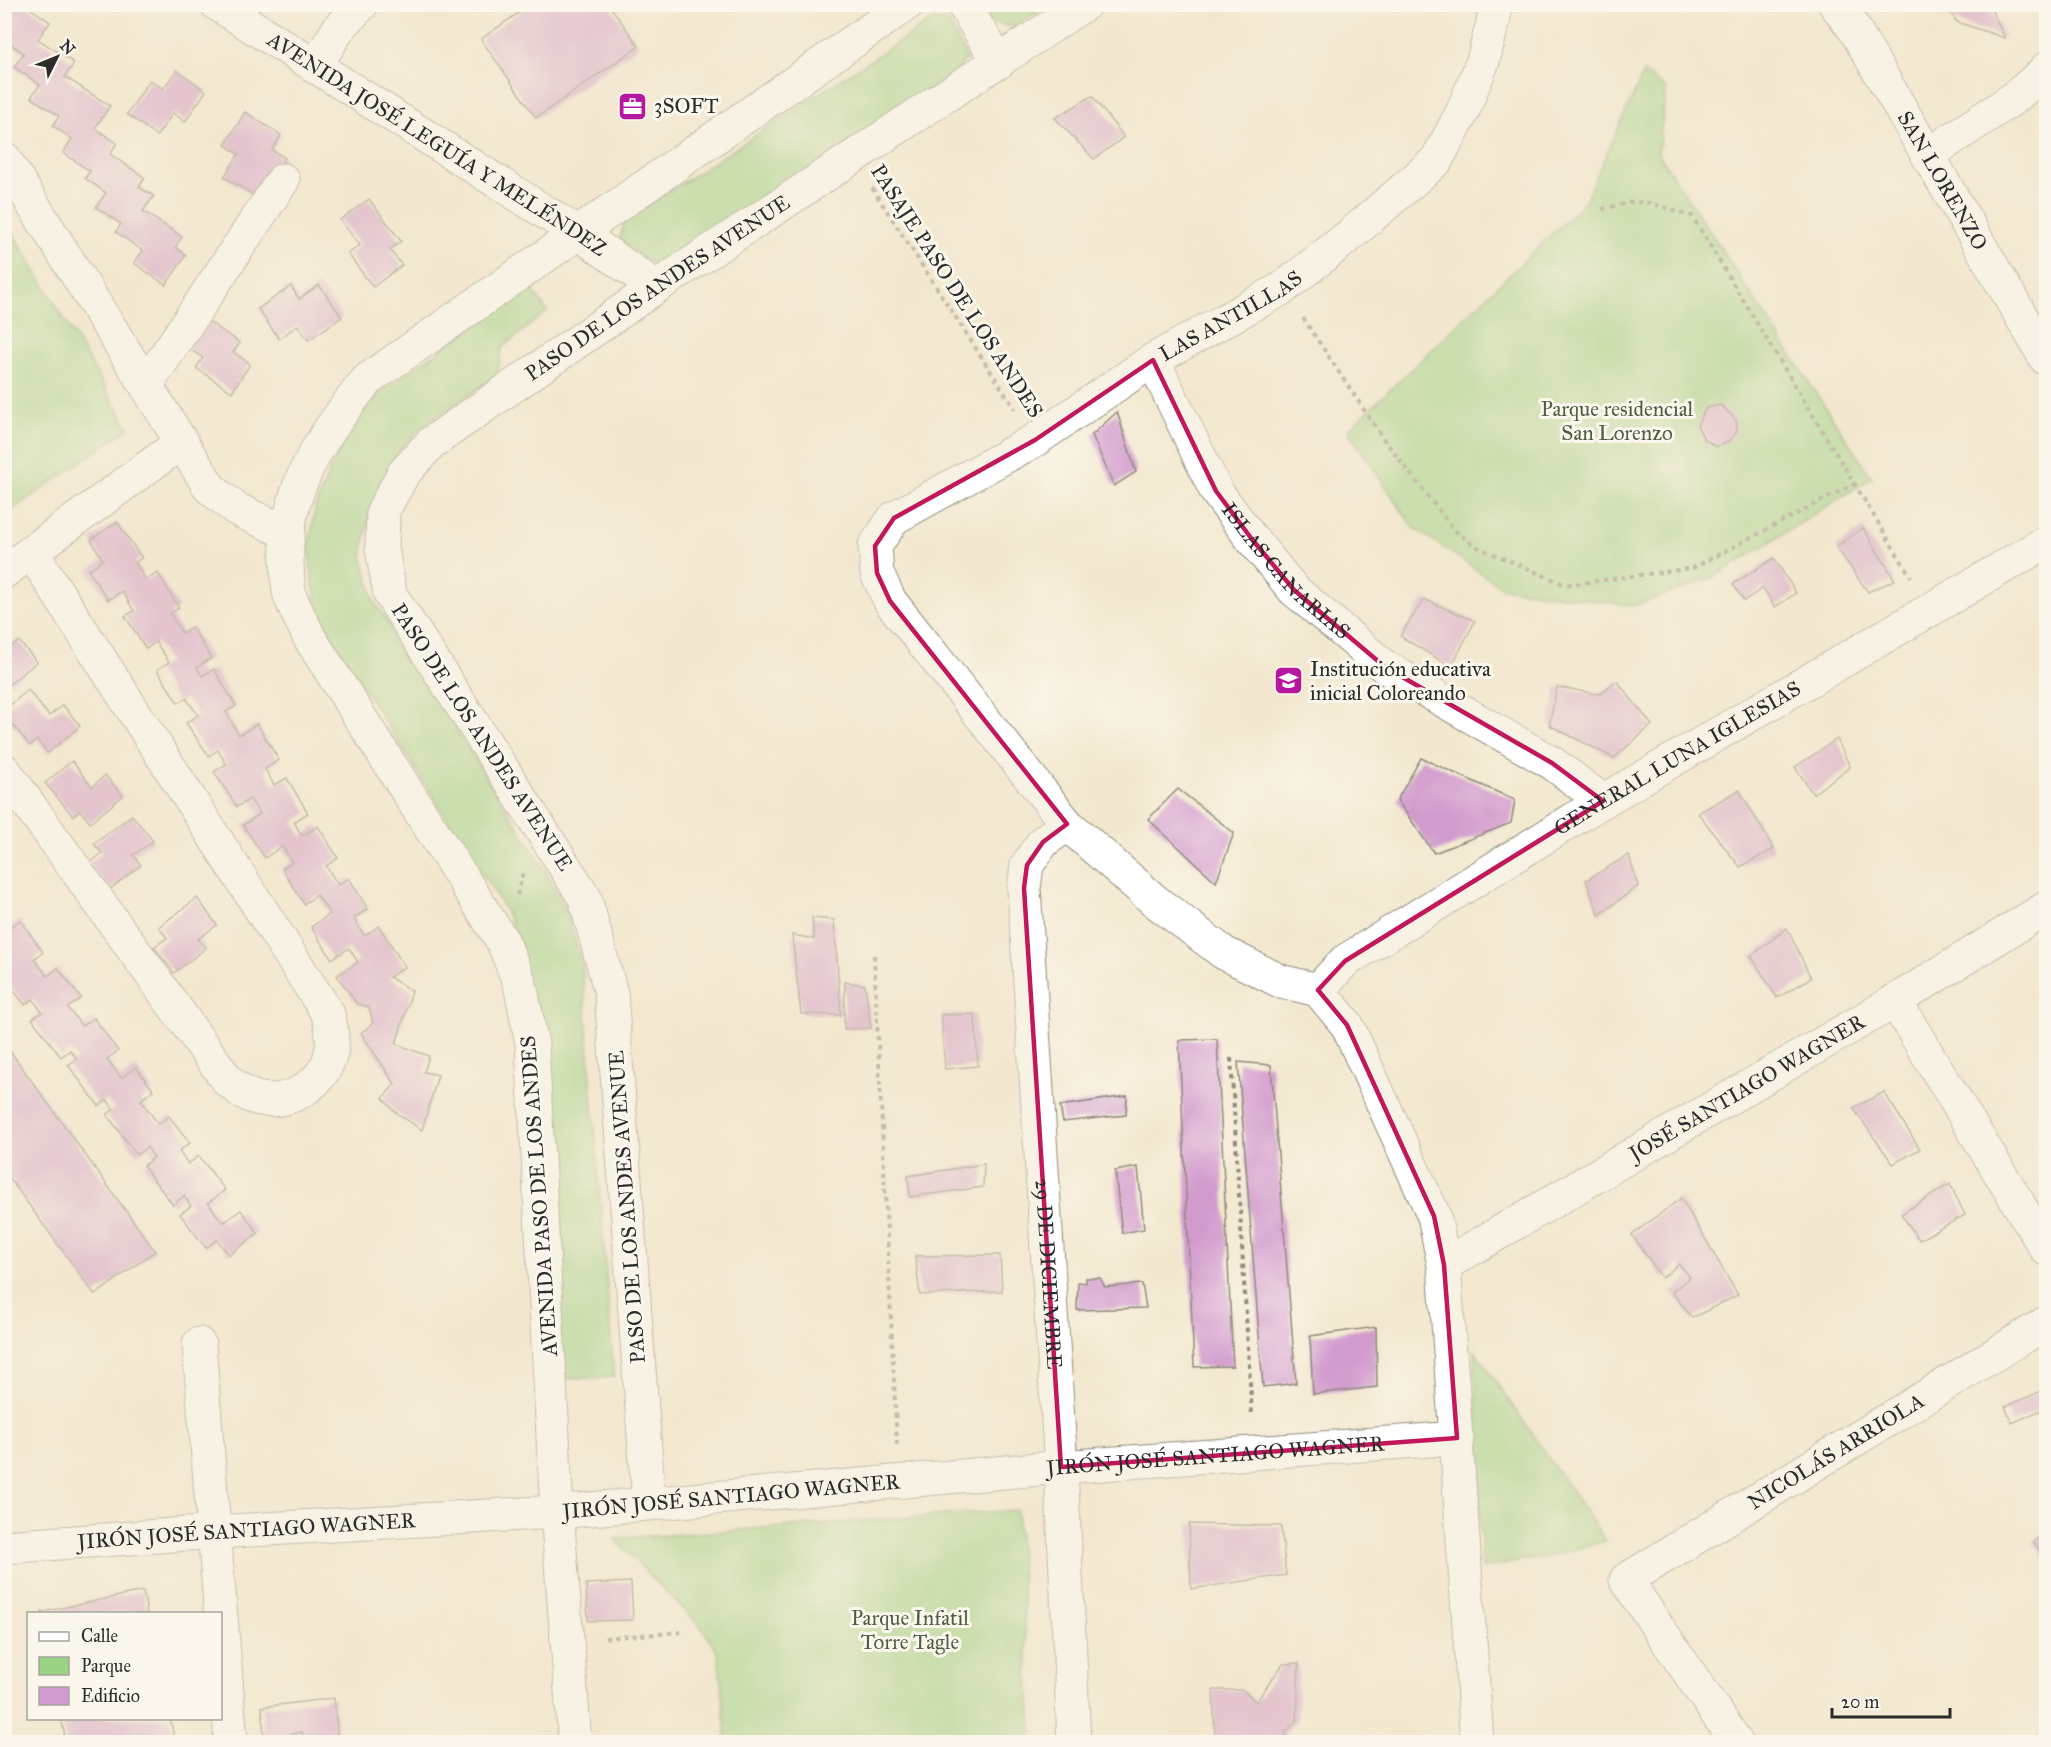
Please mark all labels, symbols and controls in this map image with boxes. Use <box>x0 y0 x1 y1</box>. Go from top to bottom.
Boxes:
street label: AVENIDA JOSÉ LEGUÍA Y MELÉNDEZ <box>262 26 612 262</box>
north arrow <box>27 27 87 87</box>
text: N <box>56 36 79 59</box>
office icon: 3SOFT <box>617 90 649 122</box>
place label: 3SOFT <box>654 93 719 119</box>
street label: SAN LORENZO <box>1892 106 1993 255</box>
street label: PASAJE PASO DE LOS ANDES <box>865 159 1049 423</box>
street label: PASO DE LOS ANDES AVENUE <box>520 189 795 387</box>
street label: LAS ANTILLAS <box>1155 265 1307 367</box>
park label: Parque residencial San Lorenzo <box>1541 396 1694 446</box>
street label: ISLAS CANARIAS <box>1216 497 1356 645</box>
street label: PASO DE LOS ANDES AVENUE <box>386 598 578 876</box>
place label: Institución educativa inicial Coloreando <box>1310 656 1491 706</box>
school or university icon: Institución educativa inicial Coloreando <box>1273 665 1305 697</box>
street label: GENERAL LUNA IGLESIAS <box>1549 675 1805 841</box>
street label: JOSÉ SANTIAGO WAGNER <box>1623 1008 1870 1168</box>
street label: AVENIDA PASO DE LOS ANDES <box>515 1035 563 1358</box>
street label: PASO DE LOS ANDES AVENUE <box>603 1050 651 1364</box>
street label: 29 DE DICIEMBRE <box>1030 1178 1068 1370</box>
street label: NICOLÁS ARRIOLA <box>1743 1388 1929 1515</box>
street label: JIRÓN JOSÉ SANTIAGO WAGNER <box>1044 1430 1386 1481</box>
street label: JIRÓN JOSÉ SANTIAGO WAGNER <box>559 1468 902 1525</box>
street label: JIRÓN JOSÉ SANTIAGO WAGNER <box>75 1507 417 1555</box>
park label: Parque Infatil Torre Tagle <box>851 1605 969 1655</box>
legend <box>27 1612 222 1720</box>
text: Calle <box>81 1625 118 1647</box>
text: Parque <box>81 1655 131 1678</box>
scale bar <box>1832 1681 1950 1719</box>
text: Edificio <box>81 1685 140 1707</box>
text: 20 m <box>1841 1691 1879 1713</box>

